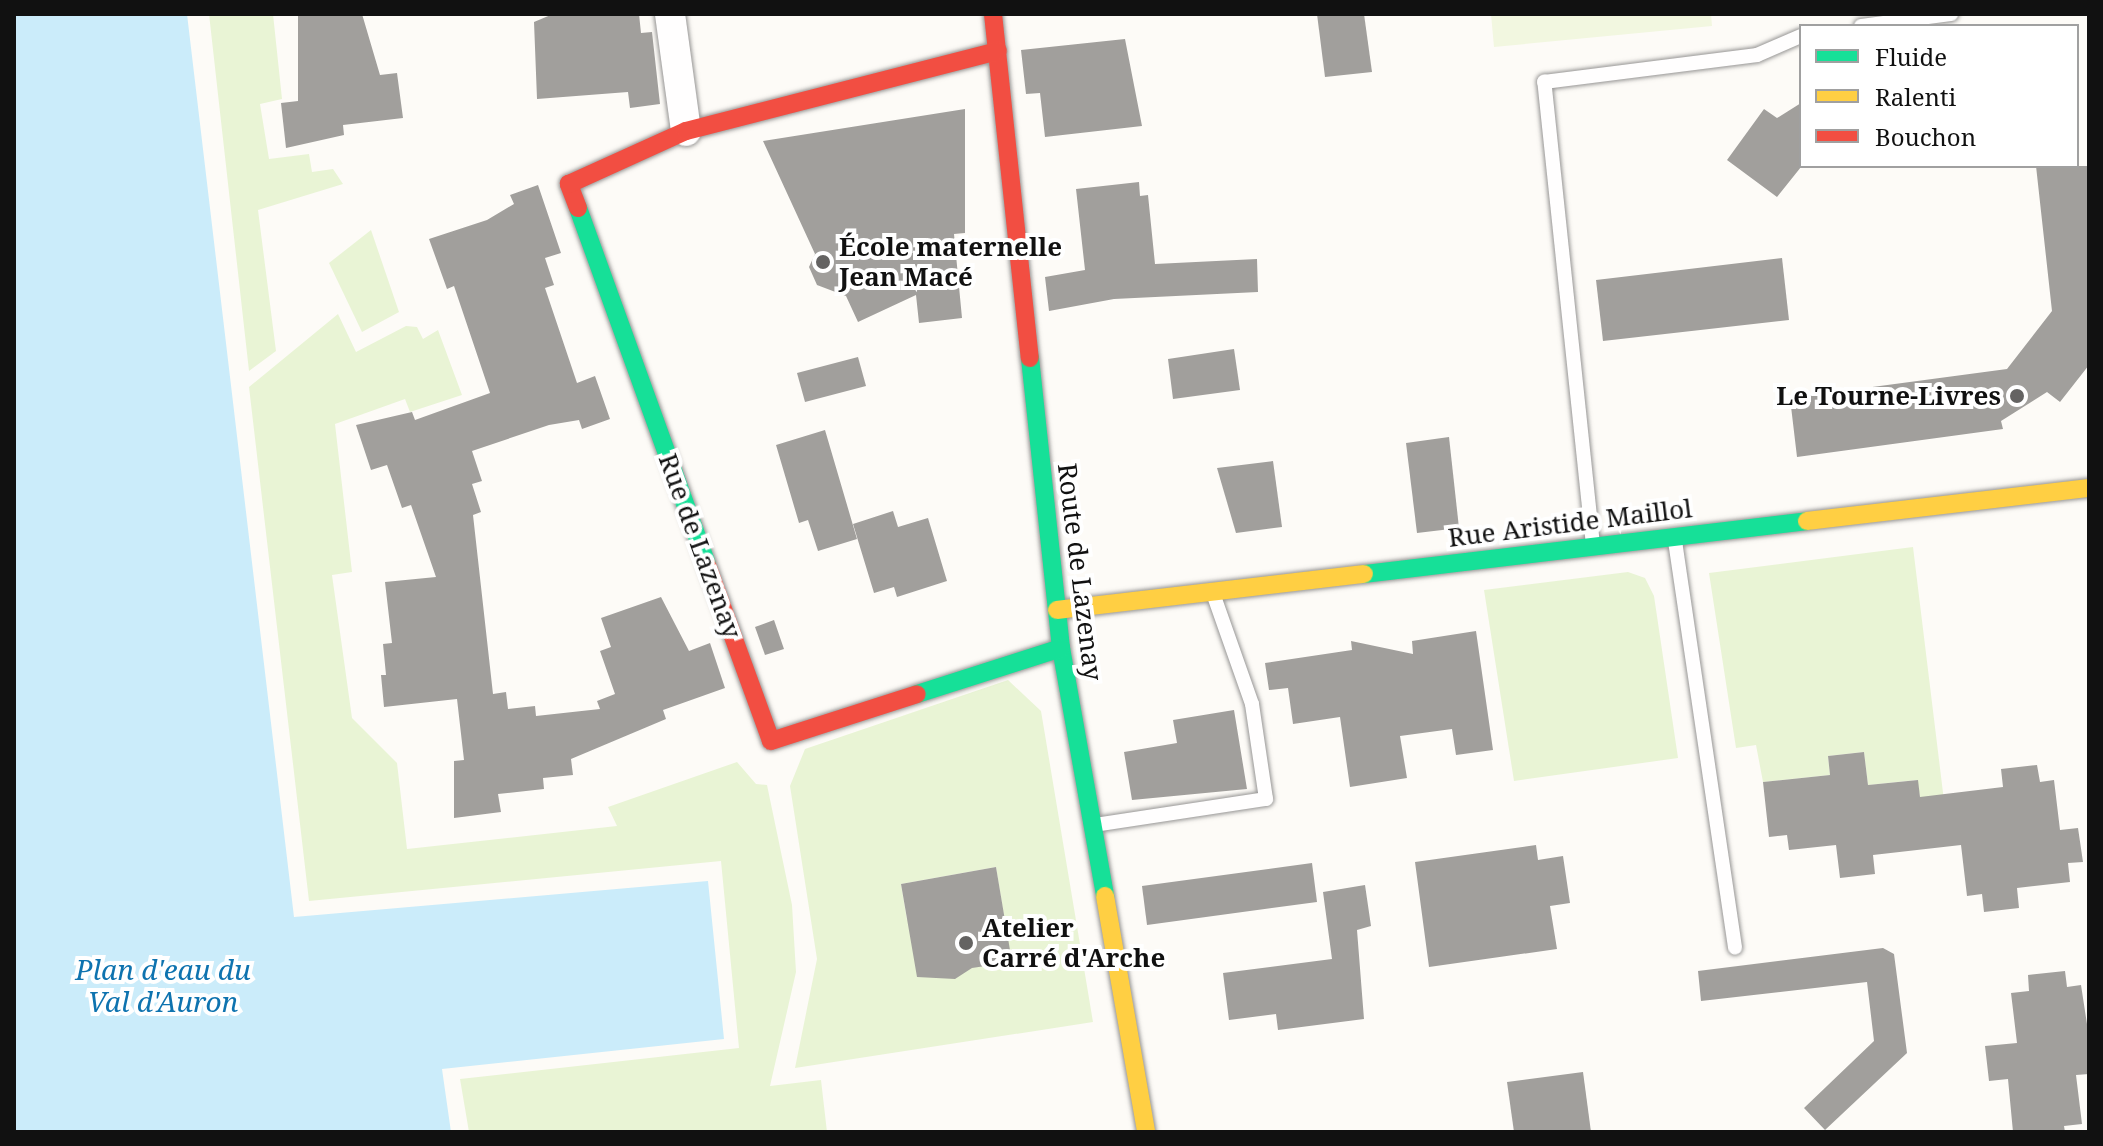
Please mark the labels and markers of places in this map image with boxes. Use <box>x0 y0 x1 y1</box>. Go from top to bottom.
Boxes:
place label: École maternelle Jean Macé <box>839 231 1062 292</box>
marker: École maternelle Jean Macé <box>814 253 832 271</box>
place label: Le Tourne-Livres <box>1776 380 2001 412</box>
marker: Le Tourne-Livres <box>2008 387 2026 405</box>
place label: Atelier Carré d'Arche <box>982 912 1165 974</box>
marker: Atelier Carré d'Arche <box>957 934 975 952</box>

